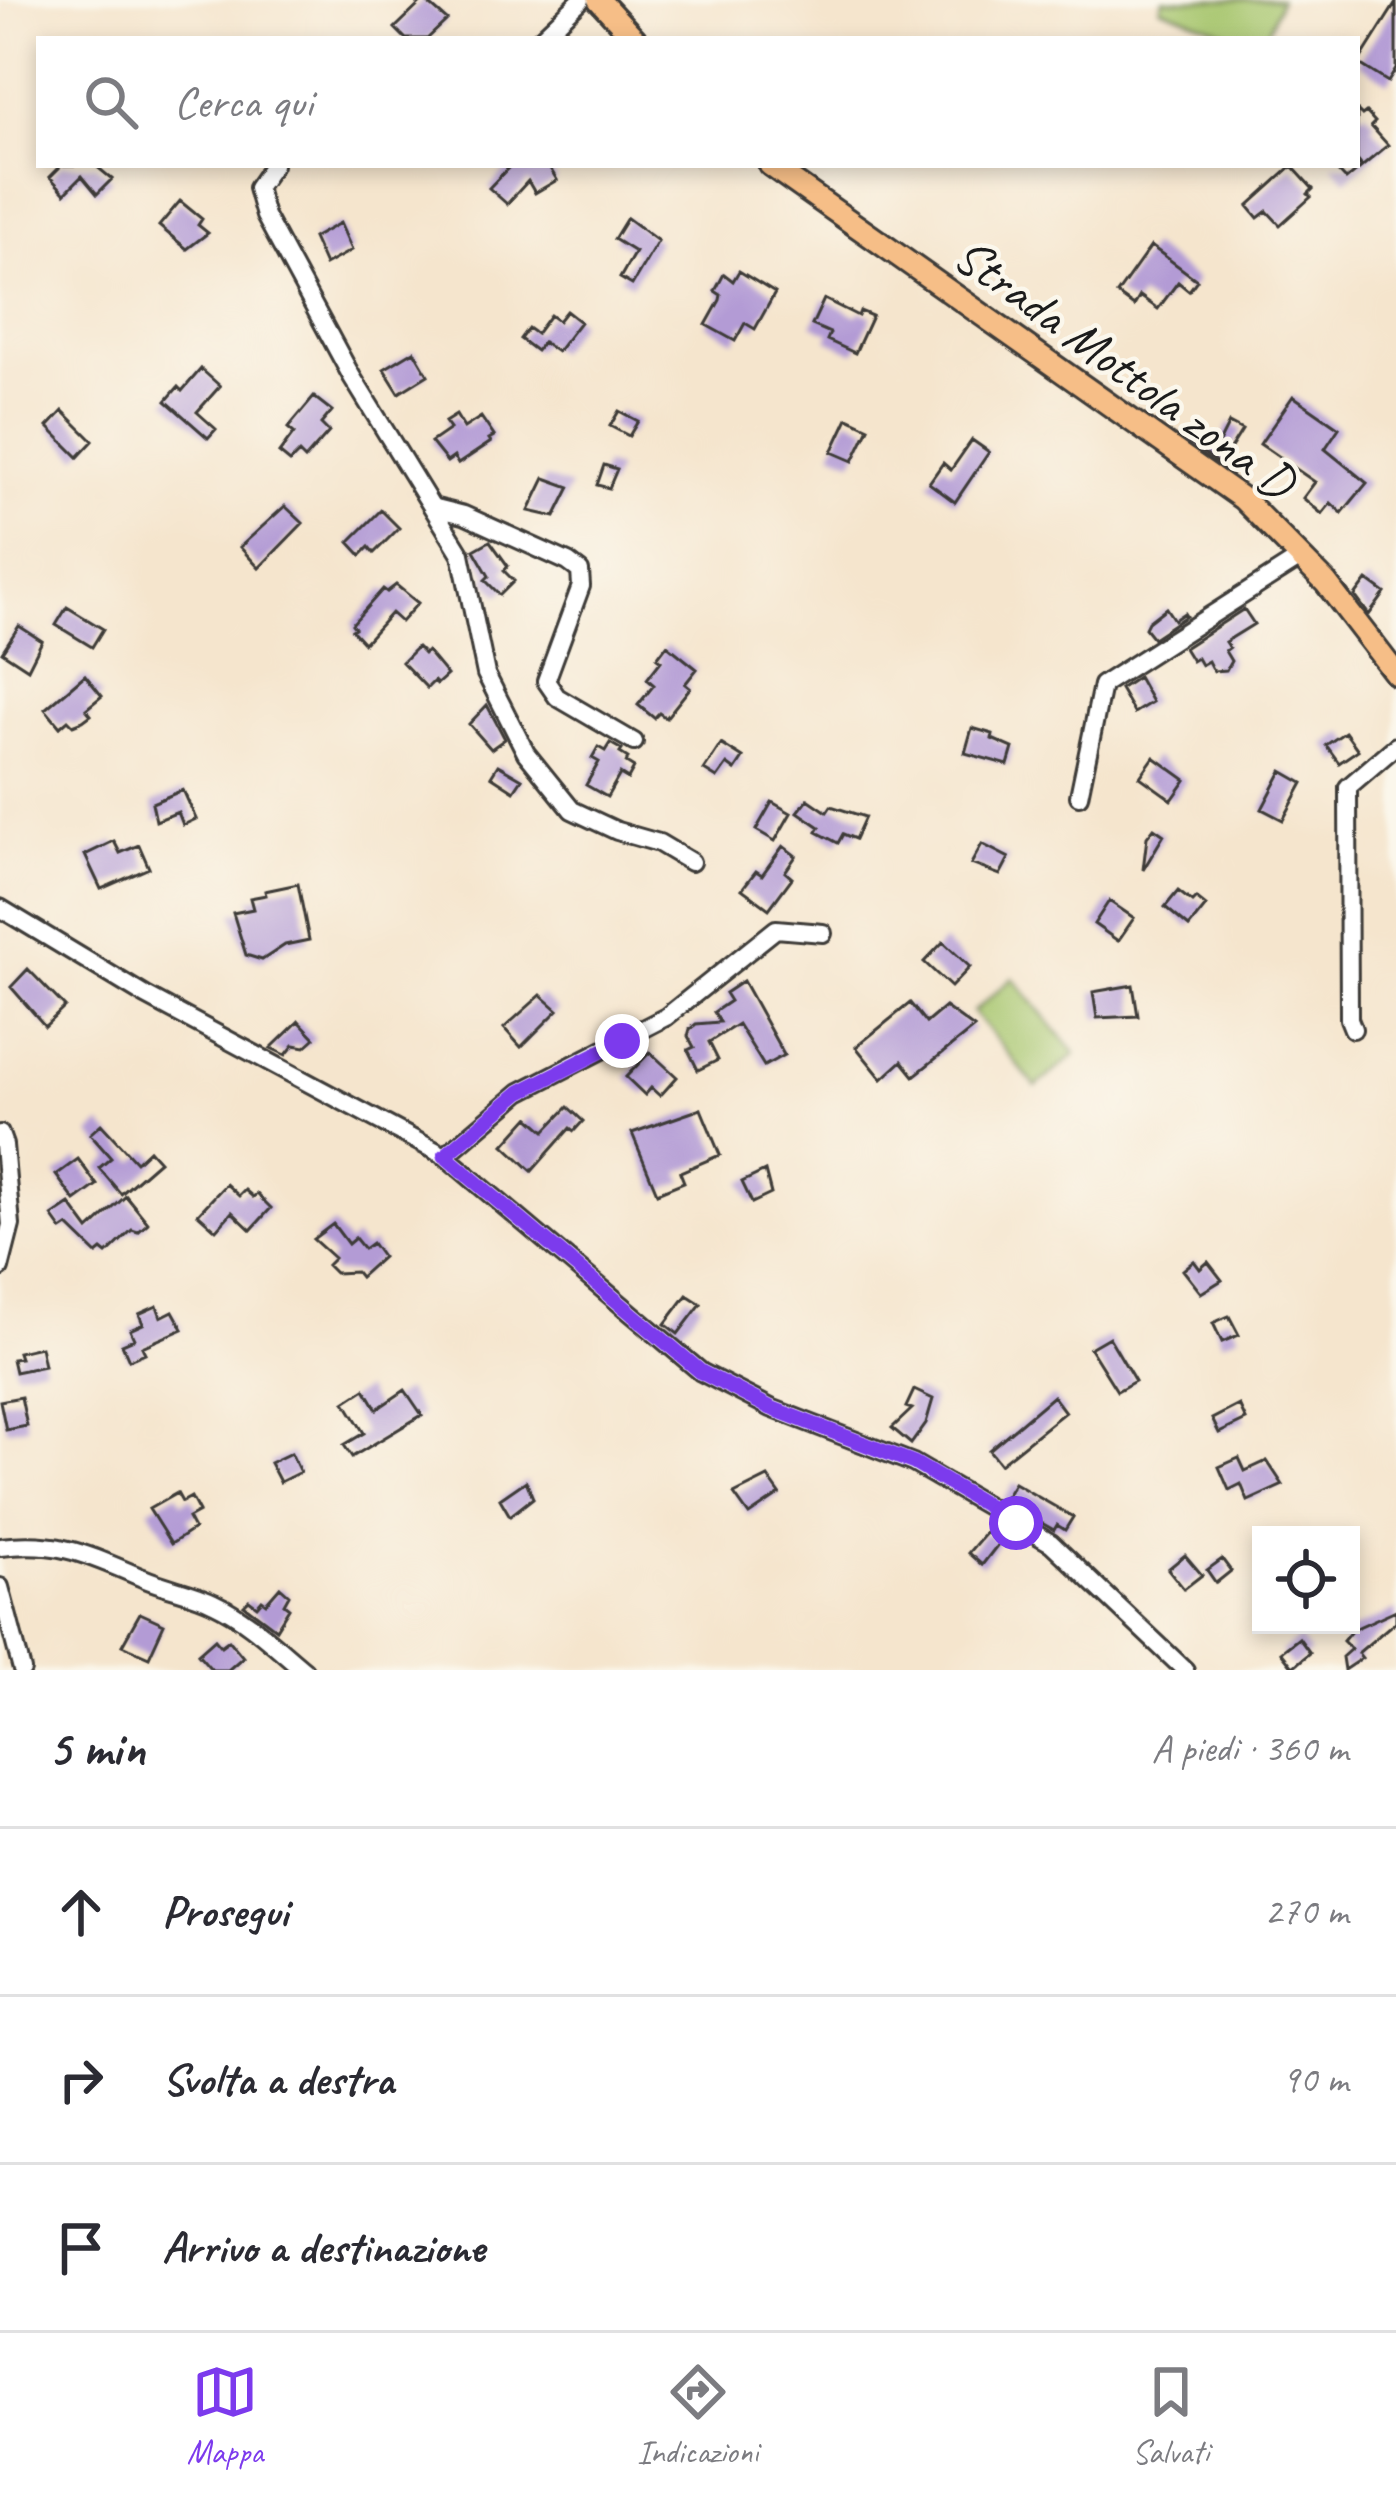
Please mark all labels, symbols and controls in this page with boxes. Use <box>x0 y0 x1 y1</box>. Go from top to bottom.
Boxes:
search box <box>36 36 1360 168</box>
icon: search <box>78 69 144 135</box>
text: Cerca qui <box>174 74 313 131</box>
street label: Strada Mottola zona D <box>942 223 1311 515</box>
route end <box>595 1014 649 1068</box>
route start <box>989 1496 1043 1550</box>
map controls <box>1252 1526 1360 1634</box>
button: locate <box>1252 1526 1360 1634</box>
text: 5 min <box>48 1716 145 1780</box>
text: A piedi · 360 m <box>1152 1724 1348 1773</box>
icon: ahead <box>48 1879 114 1945</box>
text: Prosegui <box>162 1883 288 1940</box>
text: 270 m <box>1264 1887 1348 1936</box>
icon: right <box>48 2047 114 2113</box>
text: Svolta a destra <box>162 2051 394 2108</box>
text: 90 m <box>1282 2055 1348 2104</box>
icon: arrive <box>48 2215 114 2281</box>
text: Arrivo a destinazione <box>162 2219 485 2276</box>
tab: Mappa <box>187 2359 263 2473</box>
tab: Indicazioni <box>637 2359 759 2473</box>
tab: Salvati <box>1132 2359 1209 2473</box>

